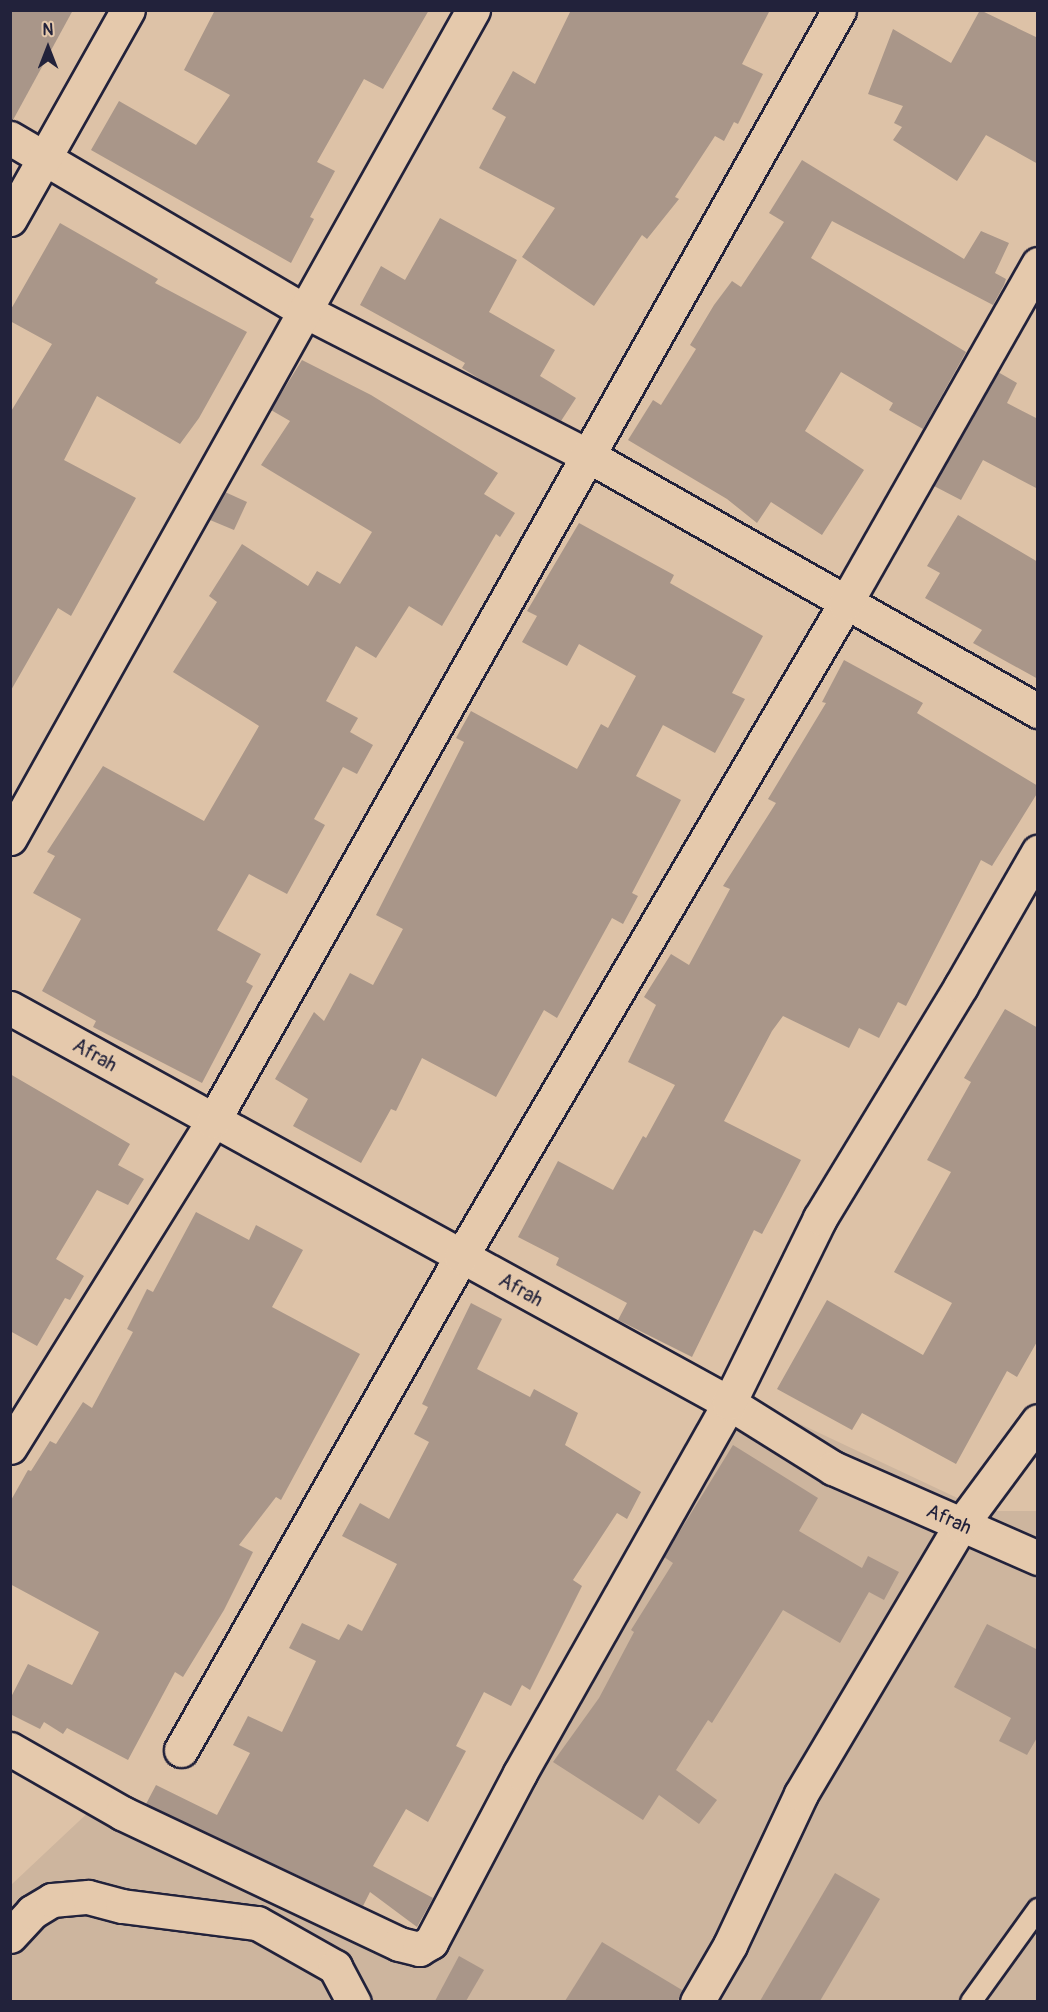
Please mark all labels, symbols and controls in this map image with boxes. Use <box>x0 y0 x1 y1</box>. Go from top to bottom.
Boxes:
north arrow <box>18 18 78 78</box>
text: N <box>43 20 53 40</box>
street label: Afrah <box>69 1033 121 1077</box>
street label: Afrah <box>495 1268 547 1312</box>
street label: Afrah <box>923 1498 975 1540</box>

